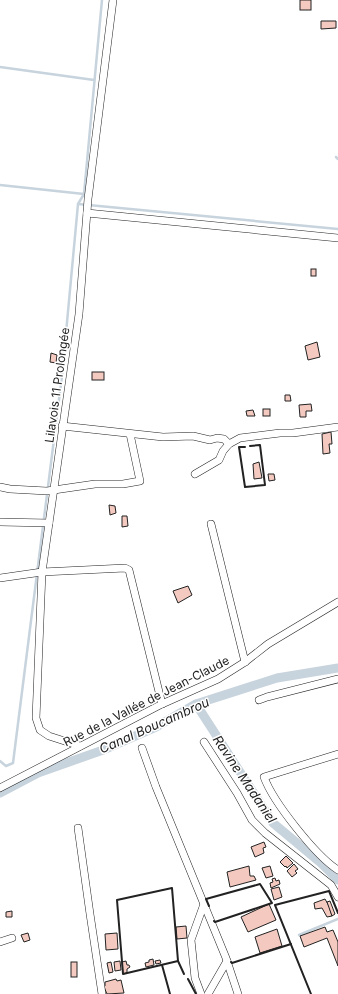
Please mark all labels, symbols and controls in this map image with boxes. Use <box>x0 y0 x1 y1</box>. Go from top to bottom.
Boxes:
street label: Lilavois 11 Prolongée <box>41 326 73 444</box>
street label: Rue de la Vallée de Jean-Claude <box>60 652 232 750</box>
water label: Canal Boucambrou <box>96 693 212 756</box>
water label: Ravine Madaniel <box>210 732 281 827</box>

